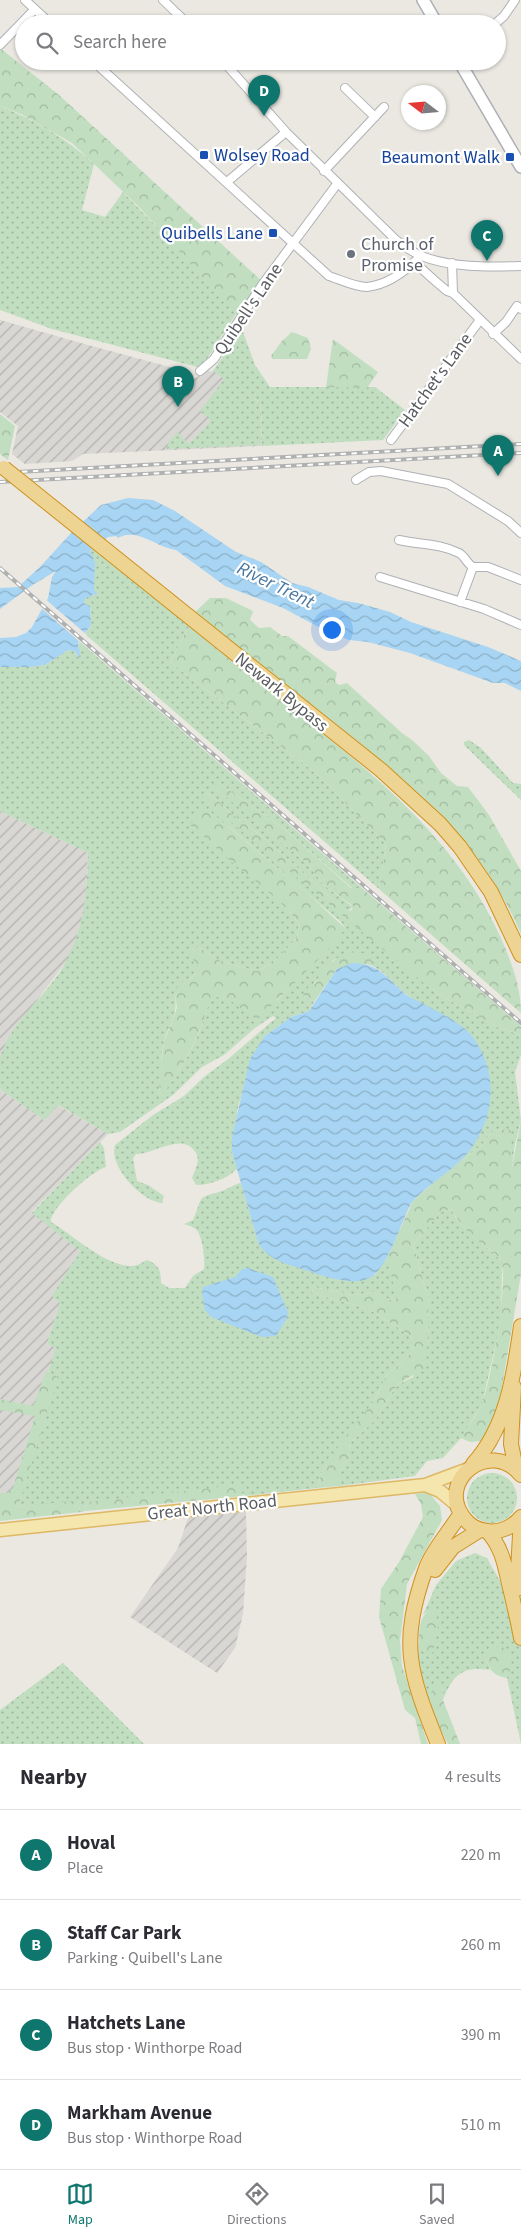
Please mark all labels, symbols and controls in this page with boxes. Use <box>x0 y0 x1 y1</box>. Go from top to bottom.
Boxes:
search box <box>15 15 506 70</box>
icon: search <box>33 29 61 57</box>
text: Search here <box>73 29 167 56</box>
pin: D <box>248 75 280 116</box>
north arrow <box>401 85 446 130</box>
place label: Wolsey Road <box>214 143 310 168</box>
place label: Beaumont Walk <box>381 145 500 170</box>
marker: Wolsey Road <box>198 149 210 161</box>
marker: Beaumont Walk <box>504 151 516 163</box>
pin: C <box>471 220 503 261</box>
place label: Quibells Lane <box>161 221 263 246</box>
marker: Quibells Lane <box>267 227 279 239</box>
place label: Church of Promise <box>361 232 434 278</box>
marker: Church of Promise <box>345 248 357 260</box>
street label: Quibell's Lane <box>208 258 288 360</box>
street label: Hatchet's Lane <box>393 328 478 433</box>
pin: B <box>162 366 194 407</box>
pin: A <box>482 435 514 476</box>
water label: River Trent <box>232 555 319 616</box>
your location <box>319 617 345 643</box>
street label: Newark Bypass <box>230 647 334 738</box>
street label: Great North Road <box>146 1488 278 1527</box>
text: Nearby <box>20 1762 87 1792</box>
text: 4 results <box>445 1766 501 1788</box>
text: Hoval <box>67 1830 115 1857</box>
text: A <box>31 1844 41 1866</box>
text: 220 m <box>461 1844 501 1866</box>
text: Place <box>67 1857 103 1879</box>
text: Staff Car Park <box>67 1920 181 1947</box>
text: B <box>31 1934 41 1956</box>
text: 260 m <box>461 1934 501 1956</box>
text: Parking · Quibell's Lane <box>67 1947 222 1969</box>
text: Hatchets Lane <box>67 2010 186 2037</box>
text: C <box>31 2024 41 2046</box>
text: 390 m <box>461 2024 501 2046</box>
text: Bus stop · Winthorpe Road <box>67 2037 242 2059</box>
text: Markham Avenue <box>67 2100 212 2127</box>
text: D <box>31 2114 41 2136</box>
text: 510 m <box>461 2114 501 2136</box>
text: Bus stop · Winthorpe Road <box>67 2127 242 2149</box>
tab: Map <box>66 2180 94 2230</box>
tab: Directions <box>227 2180 286 2230</box>
tab: Saved <box>419 2180 455 2230</box>

